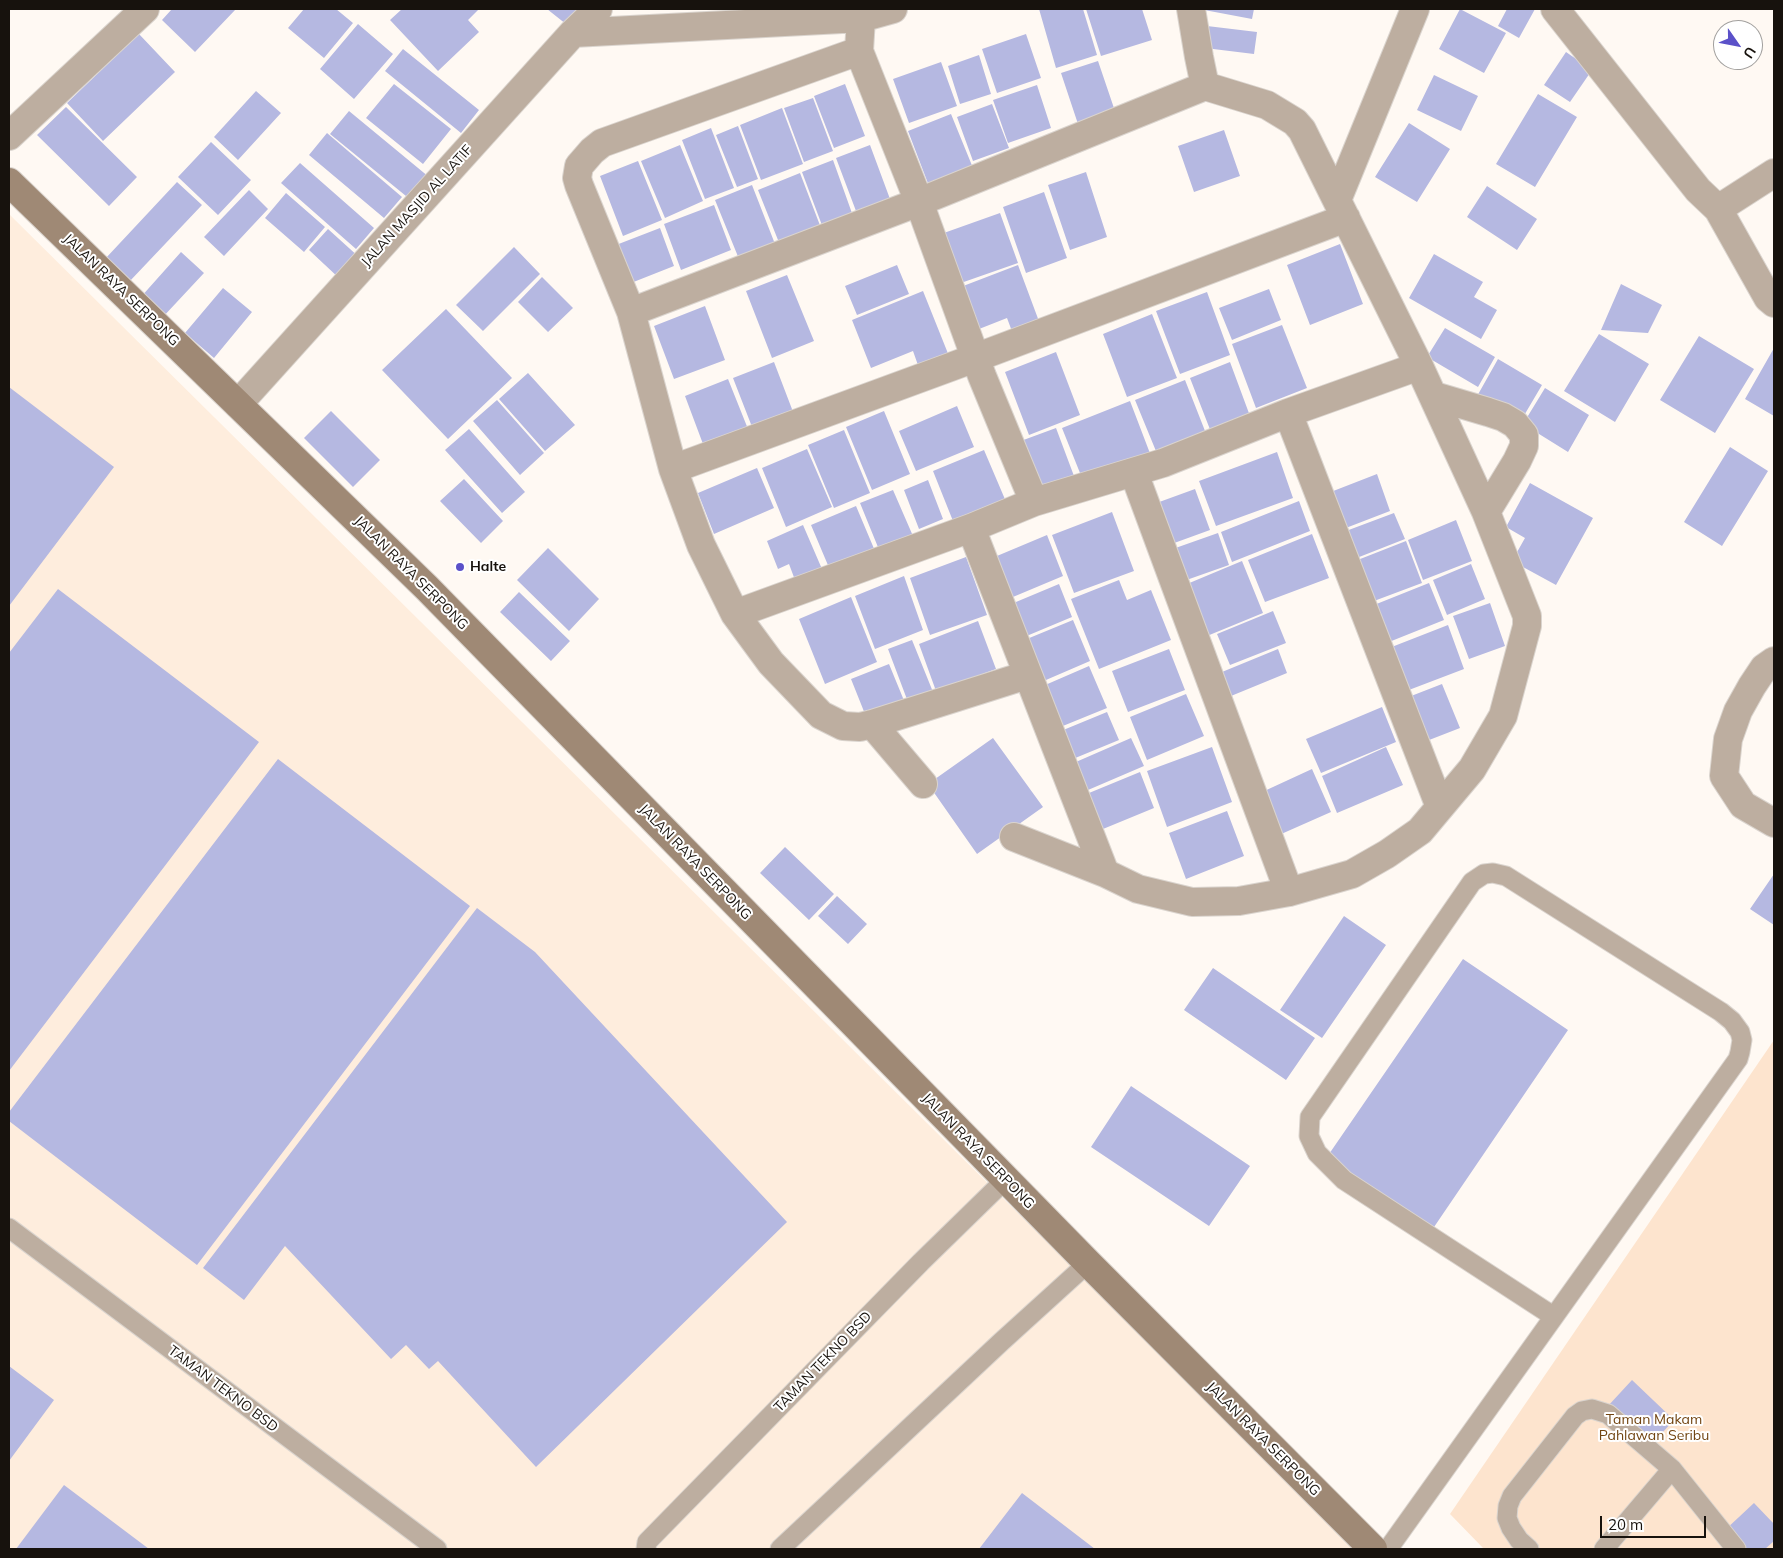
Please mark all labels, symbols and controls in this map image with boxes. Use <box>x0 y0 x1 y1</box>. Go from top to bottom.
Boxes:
north arrow <box>1713 20 1763 70</box>
text: U <box>1739 43 1760 62</box>
street label: JALAN MASJID AL LATIF <box>358 142 476 270</box>
street label: JALAN RAYA SERPONG <box>60 230 182 350</box>
street label: JALAN RAYA SERPONG <box>351 513 471 633</box>
place label: Halte <box>470 559 506 575</box>
marker: Halte <box>454 561 466 573</box>
street label: JALAN RAYA SERPONG <box>635 801 755 923</box>
street label: JALAN RAYA SERPONG <box>918 1090 1038 1212</box>
street label: TAMAN TEKNO BSD <box>771 1308 875 1416</box>
street label: TAMAN TEKNO BSD <box>165 1342 281 1436</box>
street label: JALAN RAYA SERPONG <box>1203 1379 1323 1499</box>
park label: Taman Makam Pahlawan Seribu <box>1599 1412 1709 1444</box>
scale bar <box>1603 1506 1709 1538</box>
text: 20 m <box>1608 1515 1643 1534</box>

